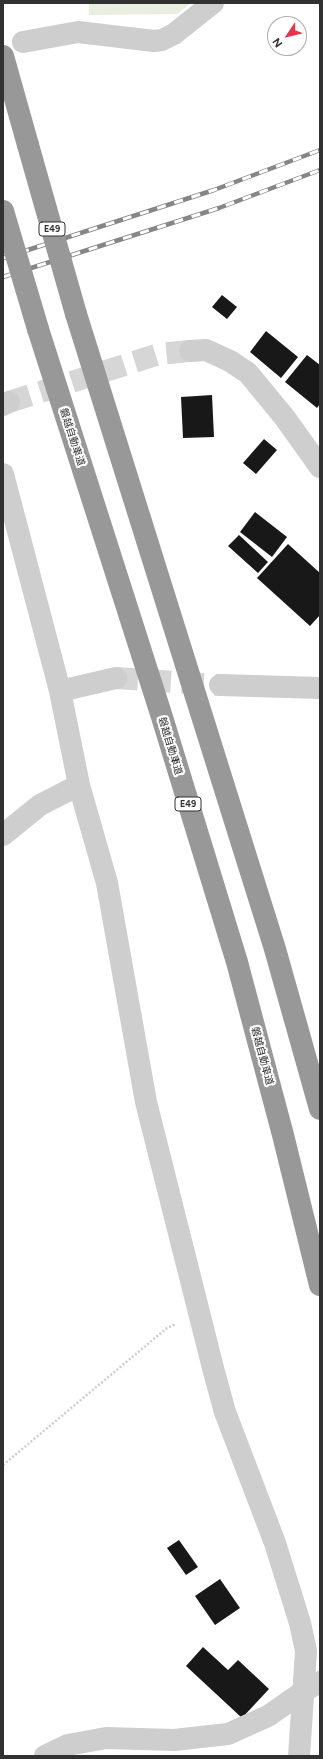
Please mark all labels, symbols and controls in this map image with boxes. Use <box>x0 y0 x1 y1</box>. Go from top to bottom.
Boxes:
north arrow <box>267 16 307 56</box>
text: N <box>270 35 285 50</box>
road number: E49 <box>39 222 65 236</box>
street label: 磐越自動車道 <box>57 407 87 467</box>
street label: 磐越自動車道 <box>155 716 185 776</box>
road number: E49 <box>175 797 201 811</box>
street label: 磐越自動車道 <box>248 1025 276 1087</box>

